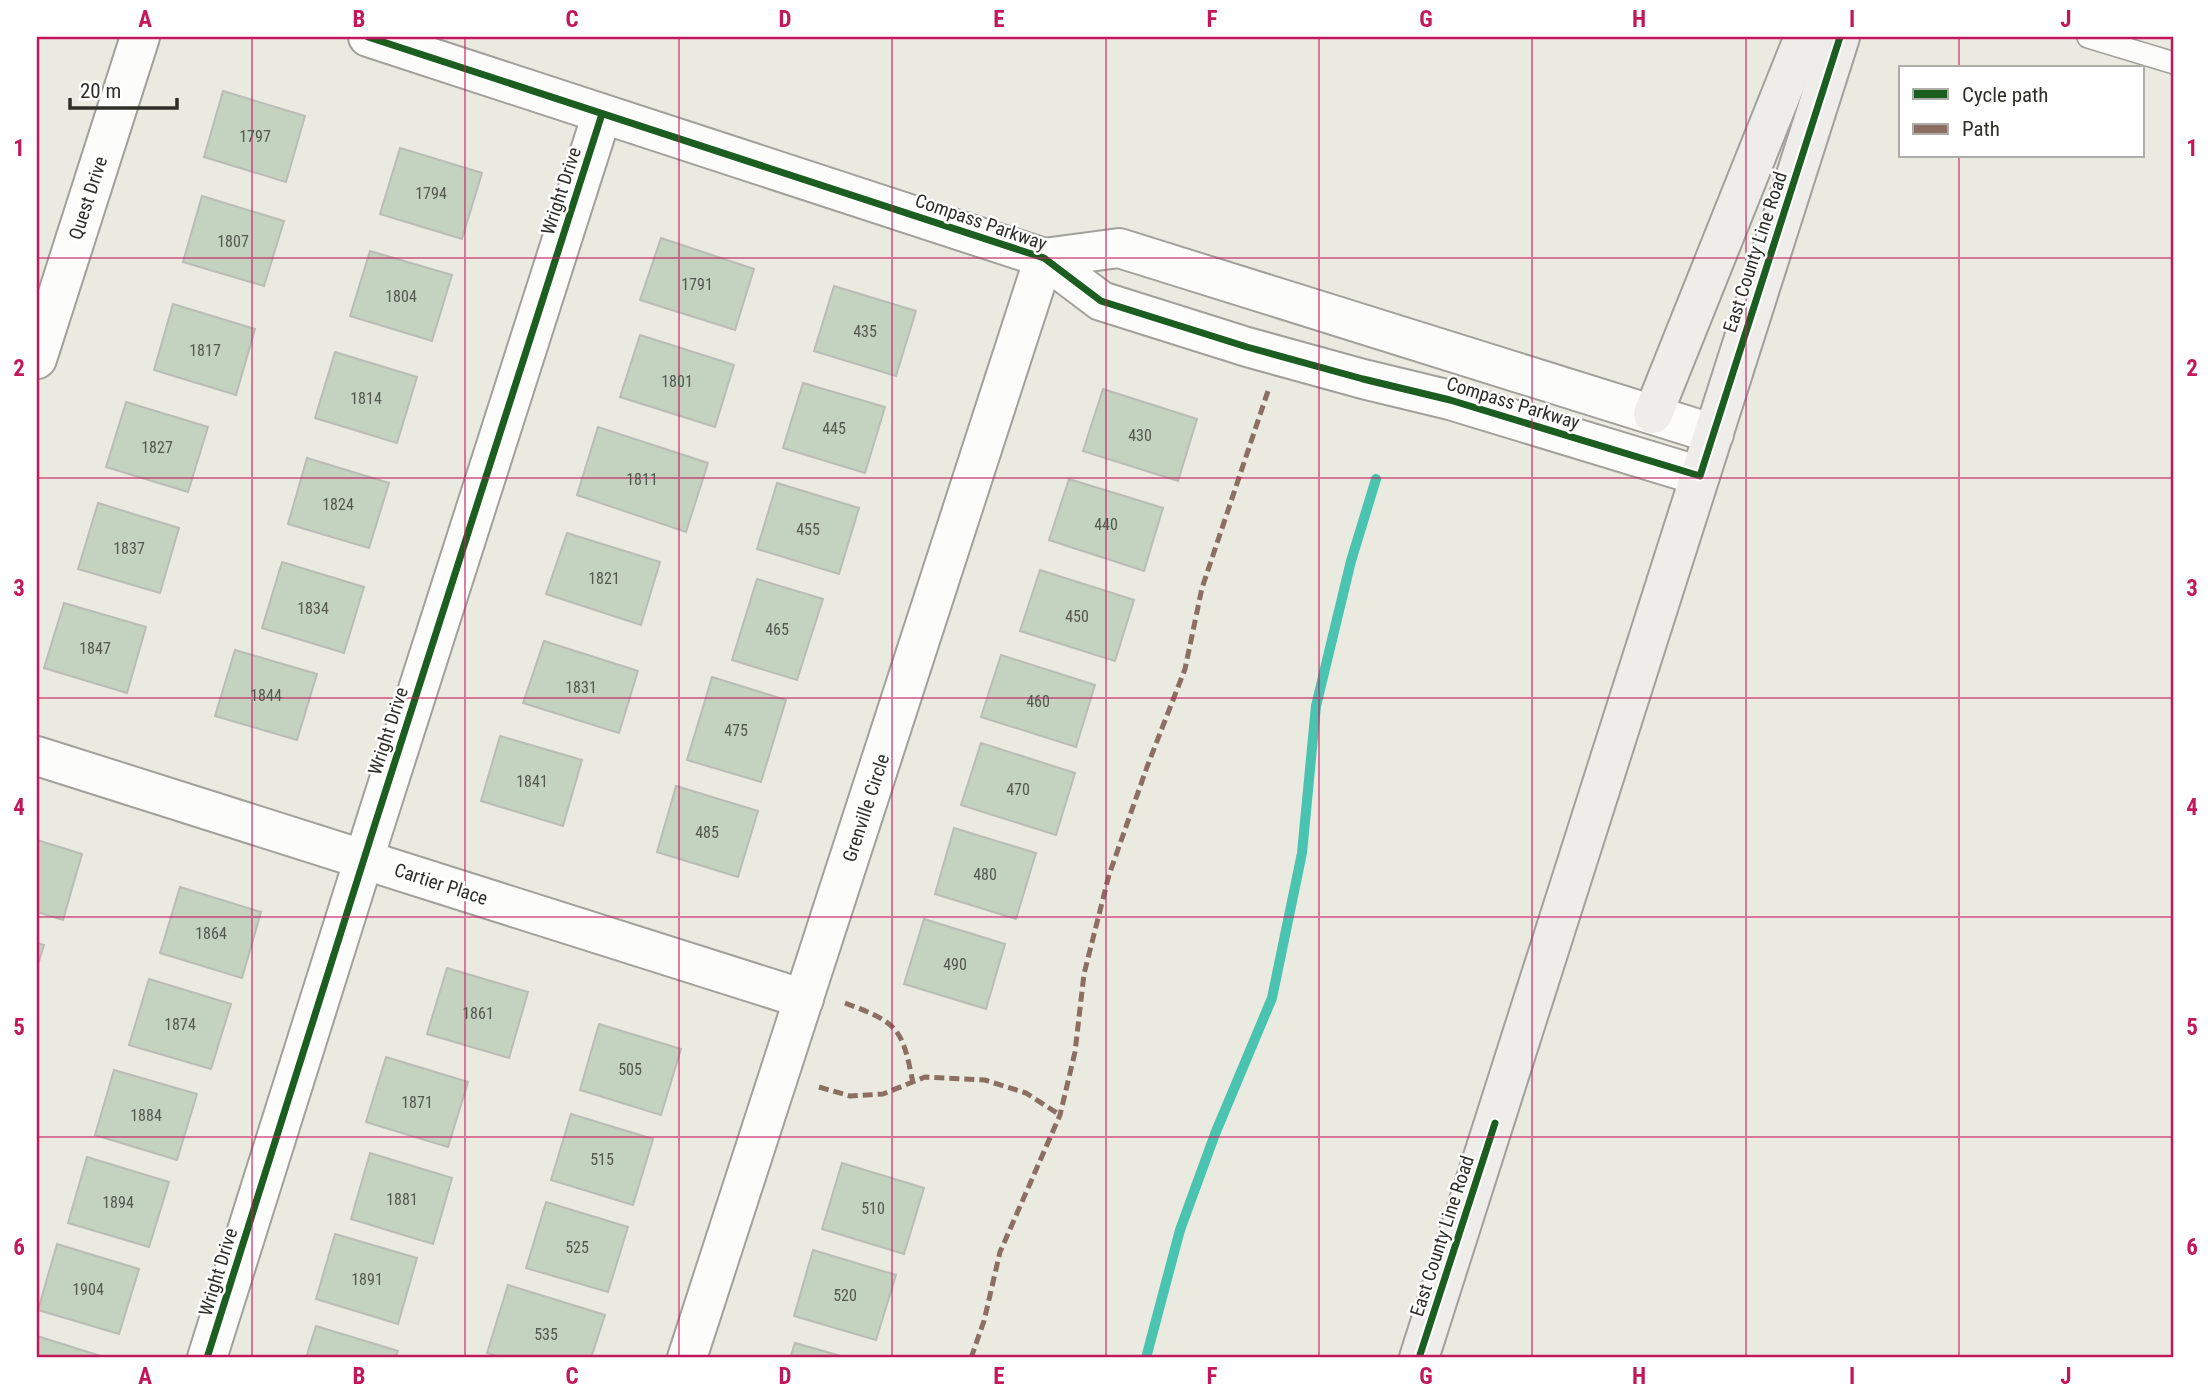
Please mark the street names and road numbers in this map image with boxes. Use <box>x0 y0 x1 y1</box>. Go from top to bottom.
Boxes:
street label: Wright Drive <box>536 144 586 238</box>
street label: Quest Drive <box>64 153 112 242</box>
street label: East County Line Road <box>1718 169 1792 335</box>
street label: Compass Parkway <box>912 189 1050 255</box>
street label: Compass Parkway <box>1444 372 1582 434</box>
street label: Wright Drive <box>363 684 413 778</box>
street label: Grenville Circle <box>838 751 894 865</box>
street label: Cartier Place <box>391 858 491 910</box>
street label: East County Line Road <box>1405 1153 1479 1319</box>
street label: Wright Drive <box>194 1225 242 1319</box>

